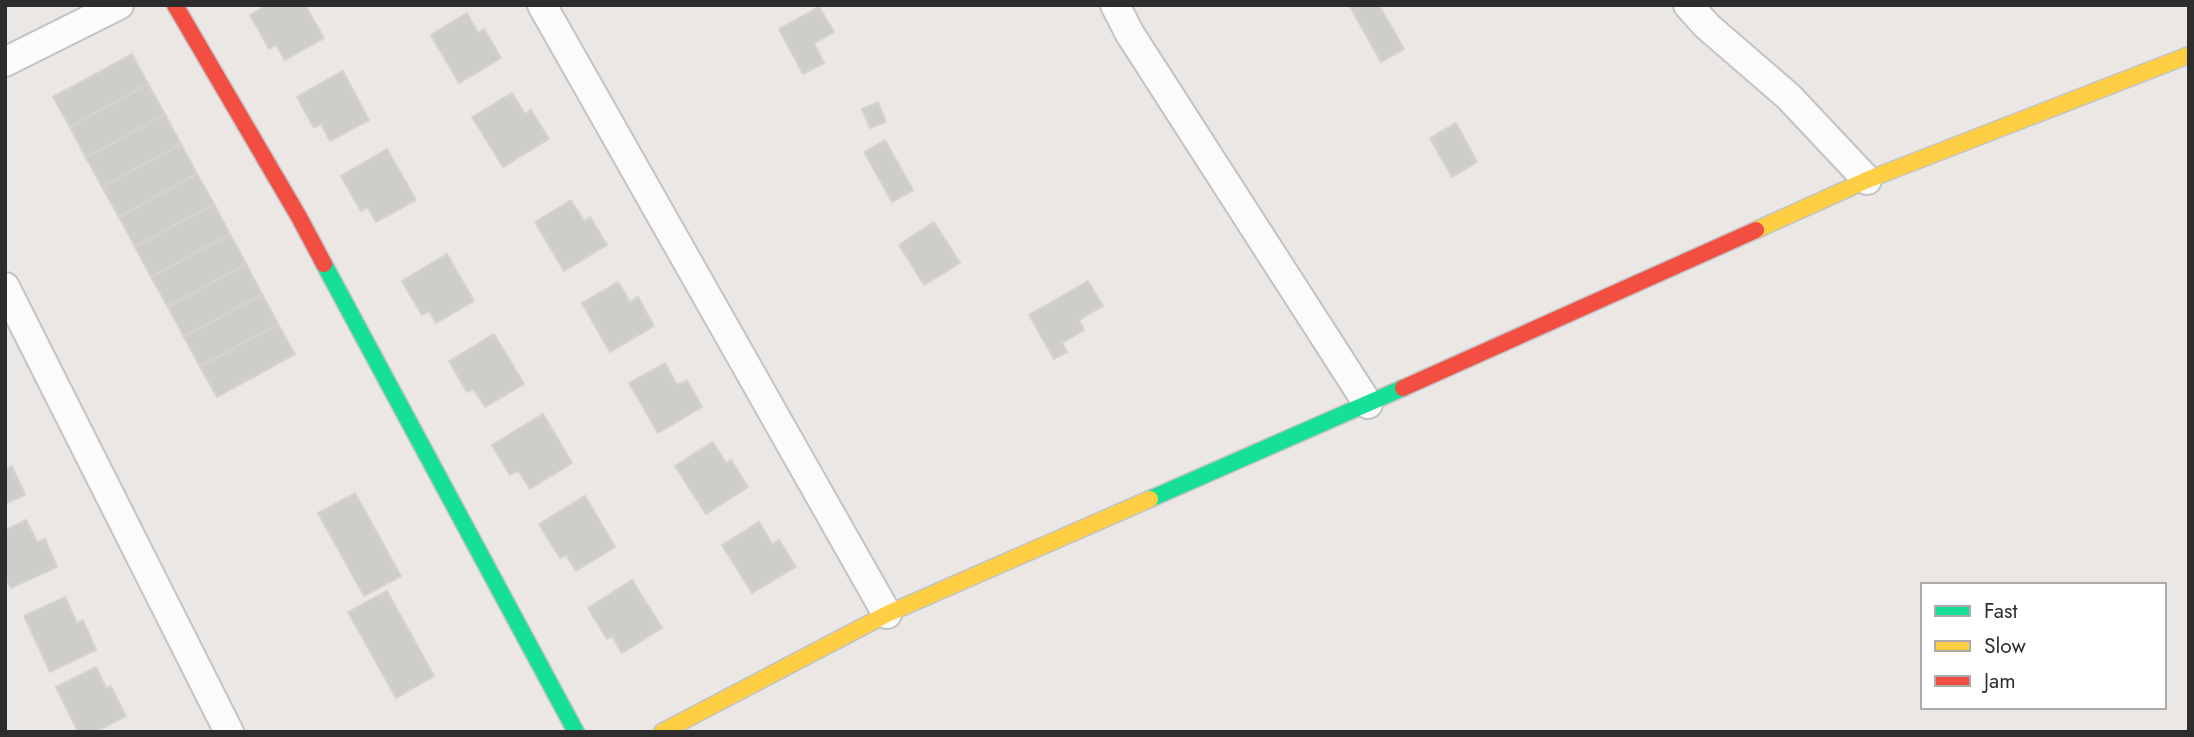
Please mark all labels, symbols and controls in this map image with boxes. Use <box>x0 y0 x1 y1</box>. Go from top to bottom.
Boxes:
legend <box>1921 583 2166 709</box>
text: Fast <box>1984 596 2017 626</box>
text: Slow <box>1984 631 2026 661</box>
text: Jam <box>1981 666 2016 696</box>

